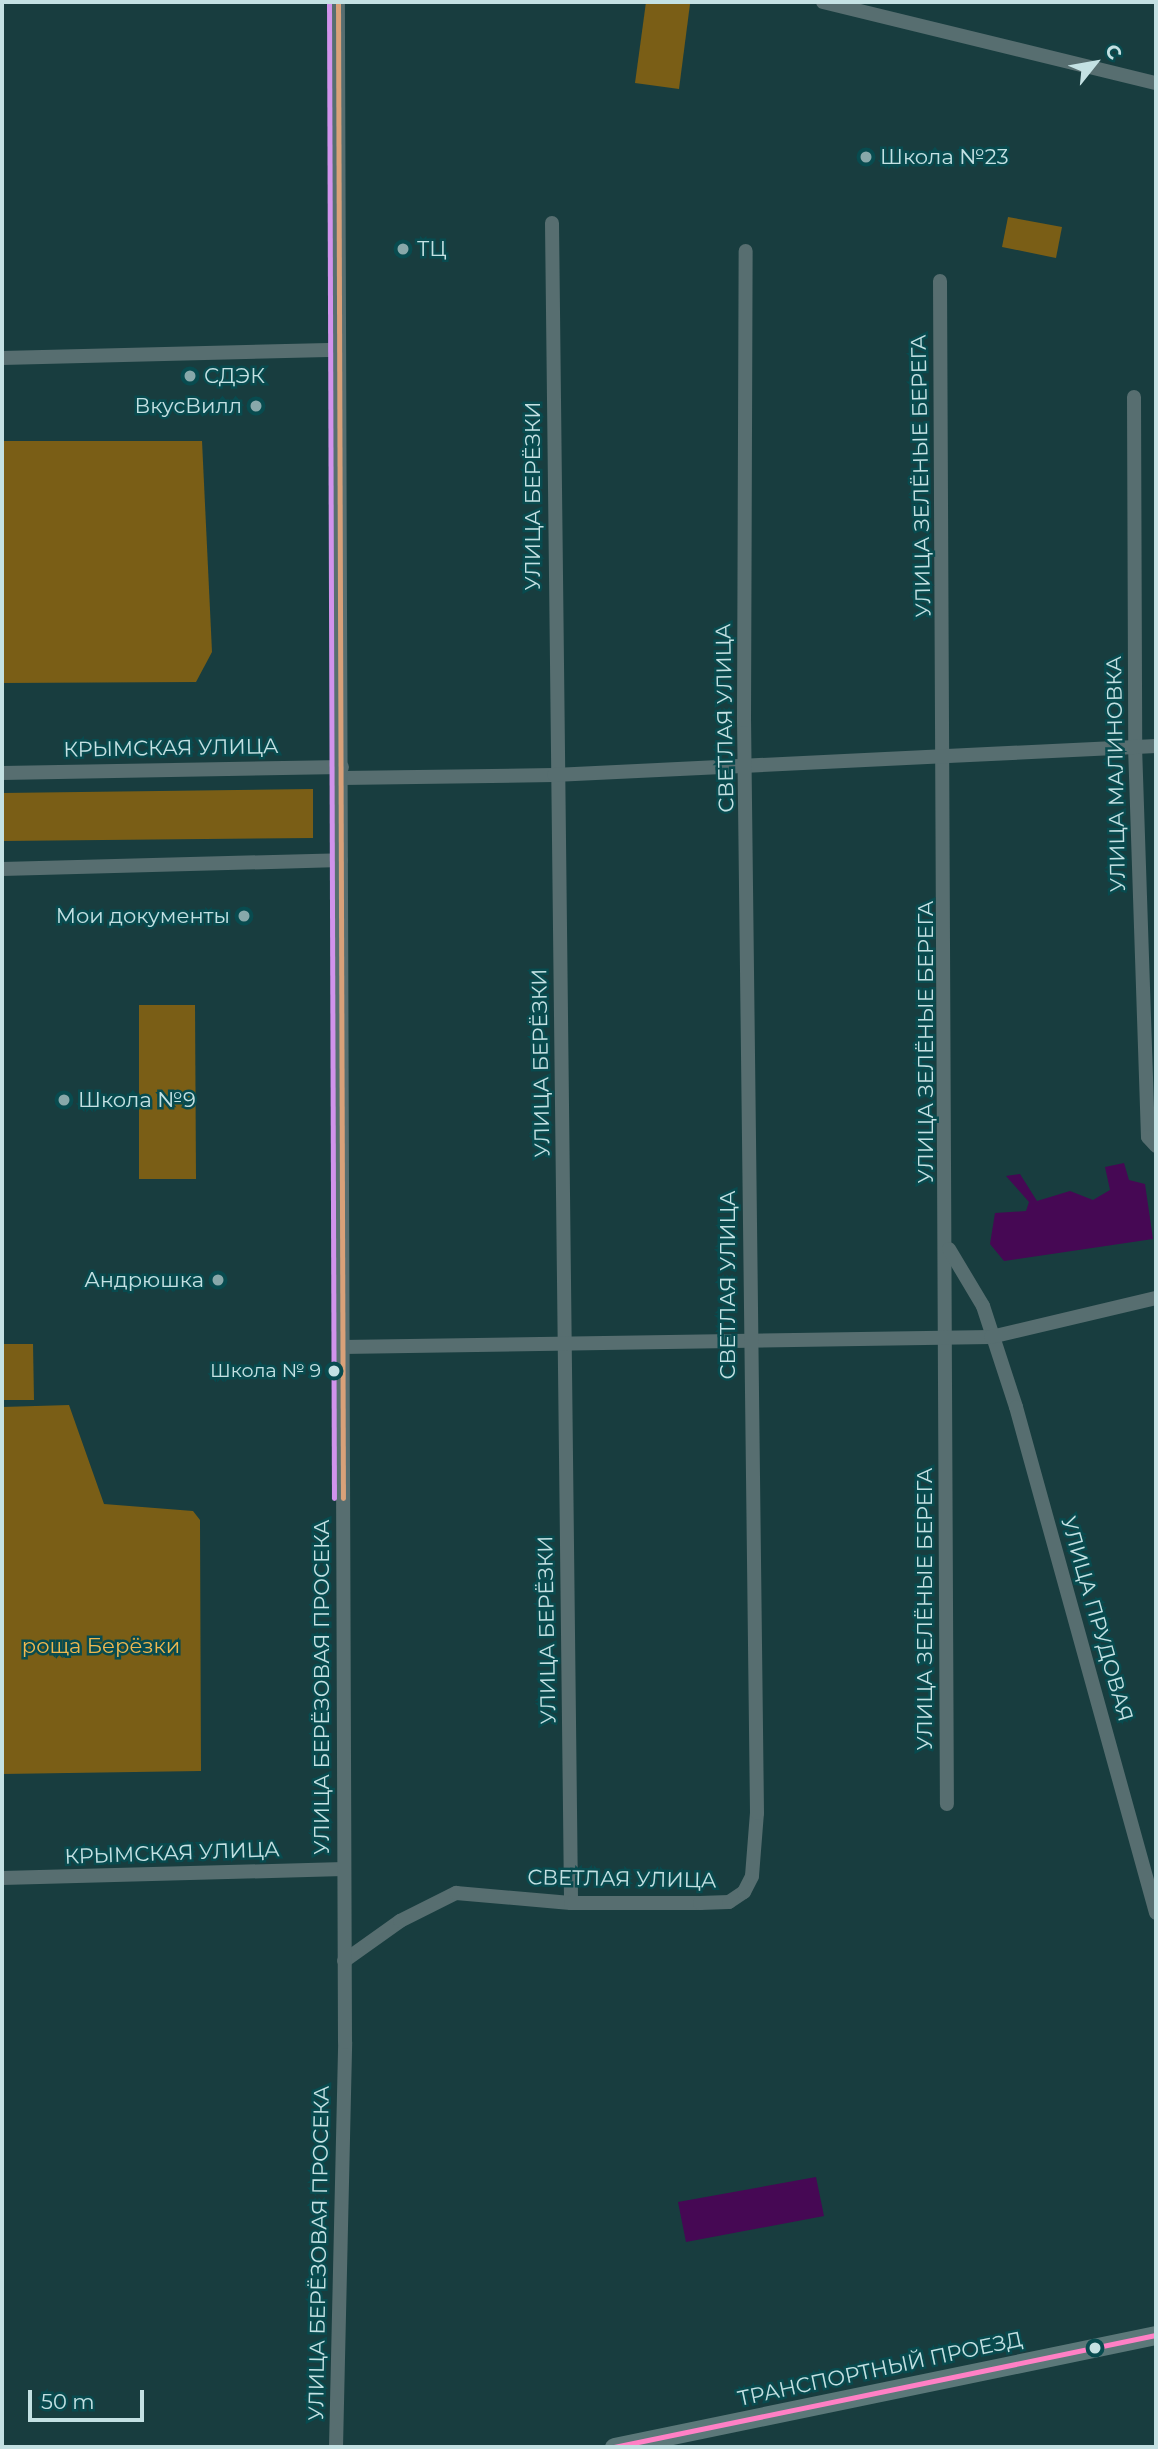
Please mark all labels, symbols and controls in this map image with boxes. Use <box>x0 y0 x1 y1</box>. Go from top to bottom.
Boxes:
north arrow <box>1060 28 1130 98</box>
text: С <box>1100 40 1127 64</box>
place label: Школа №23 <box>880 144 1009 170</box>
marker: Школа №23 <box>858 149 874 165</box>
place label: ТЦ <box>417 236 447 262</box>
marker: ТЦ <box>395 241 411 257</box>
street label: УЛИЦА ЗЕЛЁНЫЕ БЕРЕГА <box>906 334 936 618</box>
place label: СДЭК <box>204 363 265 389</box>
marker: СДЭК <box>182 368 198 384</box>
place label: ВкусВилл <box>135 393 242 419</box>
marker: ВкусВилл <box>248 398 264 414</box>
street label: УЛИЦА БЕРЁЗКИ <box>520 402 546 590</box>
street label: СВЕТЛАЯ УЛИЦА <box>711 623 739 813</box>
street label: УЛИЦА МАЛИНОВКА <box>1101 656 1131 892</box>
street label: КРЫМСКАЯ УЛИЦА <box>63 734 279 762</box>
street label: УЛИЦА ЗЕЛЁНЫЕ БЕРЕГА <box>913 901 939 1183</box>
place label: Мои документы <box>56 903 230 929</box>
marker: Мои документы <box>236 908 252 924</box>
street label: УЛИЦА БЕРЁЗКИ <box>527 968 555 1158</box>
place label: Школа №9 <box>78 1087 196 1113</box>
marker: Школа №9 <box>56 1092 72 1108</box>
street label: СВЕТЛАЯ УЛИЦА <box>715 1190 741 1380</box>
place label: Андрюшка <box>84 1267 204 1293</box>
marker: Андрюшка <box>210 1272 226 1288</box>
place label: Школа № 9 <box>210 1360 321 1382</box>
marker: Школа № 9 <box>327 1364 341 1378</box>
street label: УЛИЦА ЗЕЛЁНЫЕ БЕРЕГА <box>912 1468 938 1750</box>
street label: УЛИЦА ПРУДОВАЯ <box>1056 1514 1138 1724</box>
street label: УЛИЦА БЕРЁЗОВАЯ ПРОСЕКА <box>309 1519 335 1855</box>
street label: УЛИЦА БЕРЁЗКИ <box>533 1535 561 1725</box>
park label: роща Берёзки <box>22 1633 180 1659</box>
street label: КРЫМСКАЯ УЛИЦА <box>64 1837 280 1869</box>
street label: СВЕТЛАЯ УЛИЦА <box>527 1865 717 1893</box>
street label: УЛИЦА БЕРЁЗОВАЯ ПРОСЕКА <box>303 2085 335 2421</box>
street label: ТРАНСПОРТНЫЙ ПРОЕЗД <box>735 2326 1025 2412</box>
unlabelled marker <box>1088 2341 1102 2355</box>
scale bar <box>32 2376 147 2420</box>
text: 50 m <box>41 2389 95 2414</box>

